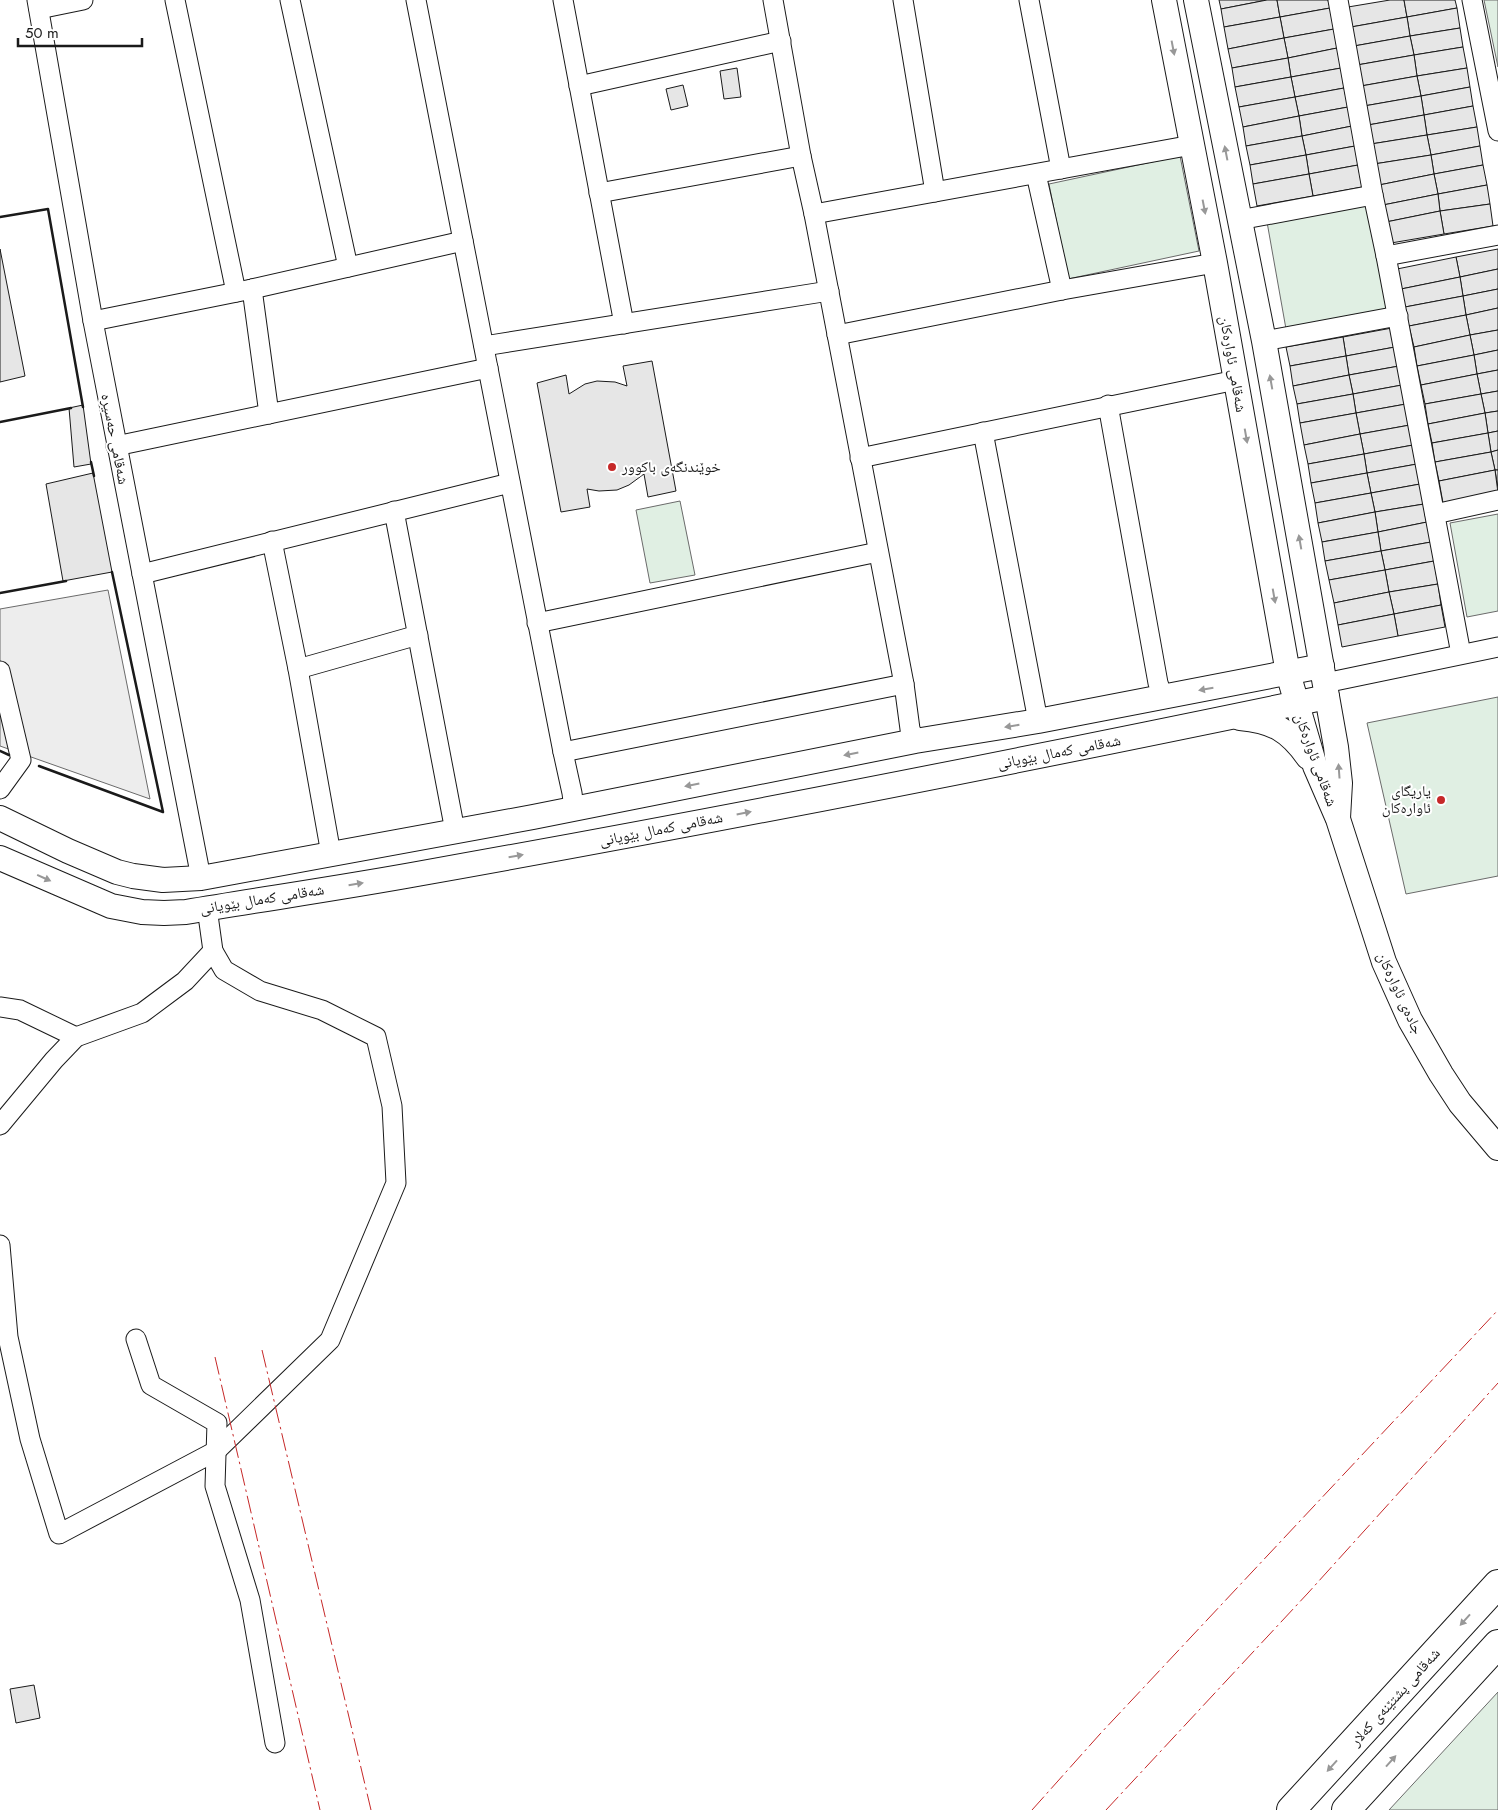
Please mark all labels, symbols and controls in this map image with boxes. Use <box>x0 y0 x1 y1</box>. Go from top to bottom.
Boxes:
scale bar <box>18 15 141 47</box>
text: 50 m <box>25 22 59 44</box>
one-way arrow <box>1169 40 1177 55</box>
one-way arrow <box>1222 145 1230 161</box>
one-way arrow <box>1200 200 1208 215</box>
street label: شەقامی ئاوارەکان <box>1214 314 1252 414</box>
one-way arrow <box>1266 373 1274 389</box>
street label: شەقامی حەسیرە <box>95 392 135 486</box>
one-way arrow <box>1242 428 1250 444</box>
place label: خوێندنگەی باکوور <box>621 456 721 478</box>
marker: خوێندنگەی باکوور <box>606 461 618 473</box>
one-way arrow <box>1295 533 1303 549</box>
one-way arrow <box>1271 588 1279 604</box>
one-way arrow <box>1197 686 1213 694</box>
street label: شەقامی ئاوارەکان <box>1289 710 1343 810</box>
one-way arrow <box>1003 722 1019 730</box>
street label: شەقامی کەمال بێویانی <box>995 729 1123 775</box>
one-way arrow <box>843 750 859 758</box>
one-way arrow <box>1334 762 1342 778</box>
place label: یاریگای ئاوارەکان <box>1382 780 1431 819</box>
one-way arrow <box>684 782 700 790</box>
marker: یاریگای ئاوارەکان <box>1435 794 1447 806</box>
street label: شەقامی کەمال بێویانی <box>597 806 725 852</box>
one-way arrow <box>737 809 753 817</box>
one-way arrow <box>508 852 523 860</box>
one-way arrow <box>37 874 51 882</box>
street label: شەقامی کەمال بێویانی <box>198 878 326 920</box>
one-way arrow <box>348 880 364 888</box>
street label: جادەی ئاوارەکان <box>1371 948 1429 1038</box>
one-way arrow <box>1459 1614 1471 1626</box>
street label: شەقامی پشتێنەی کەلار <box>1344 1643 1445 1752</box>
one-way arrow <box>1385 1756 1397 1768</box>
one-way arrow <box>1326 1759 1338 1771</box>

